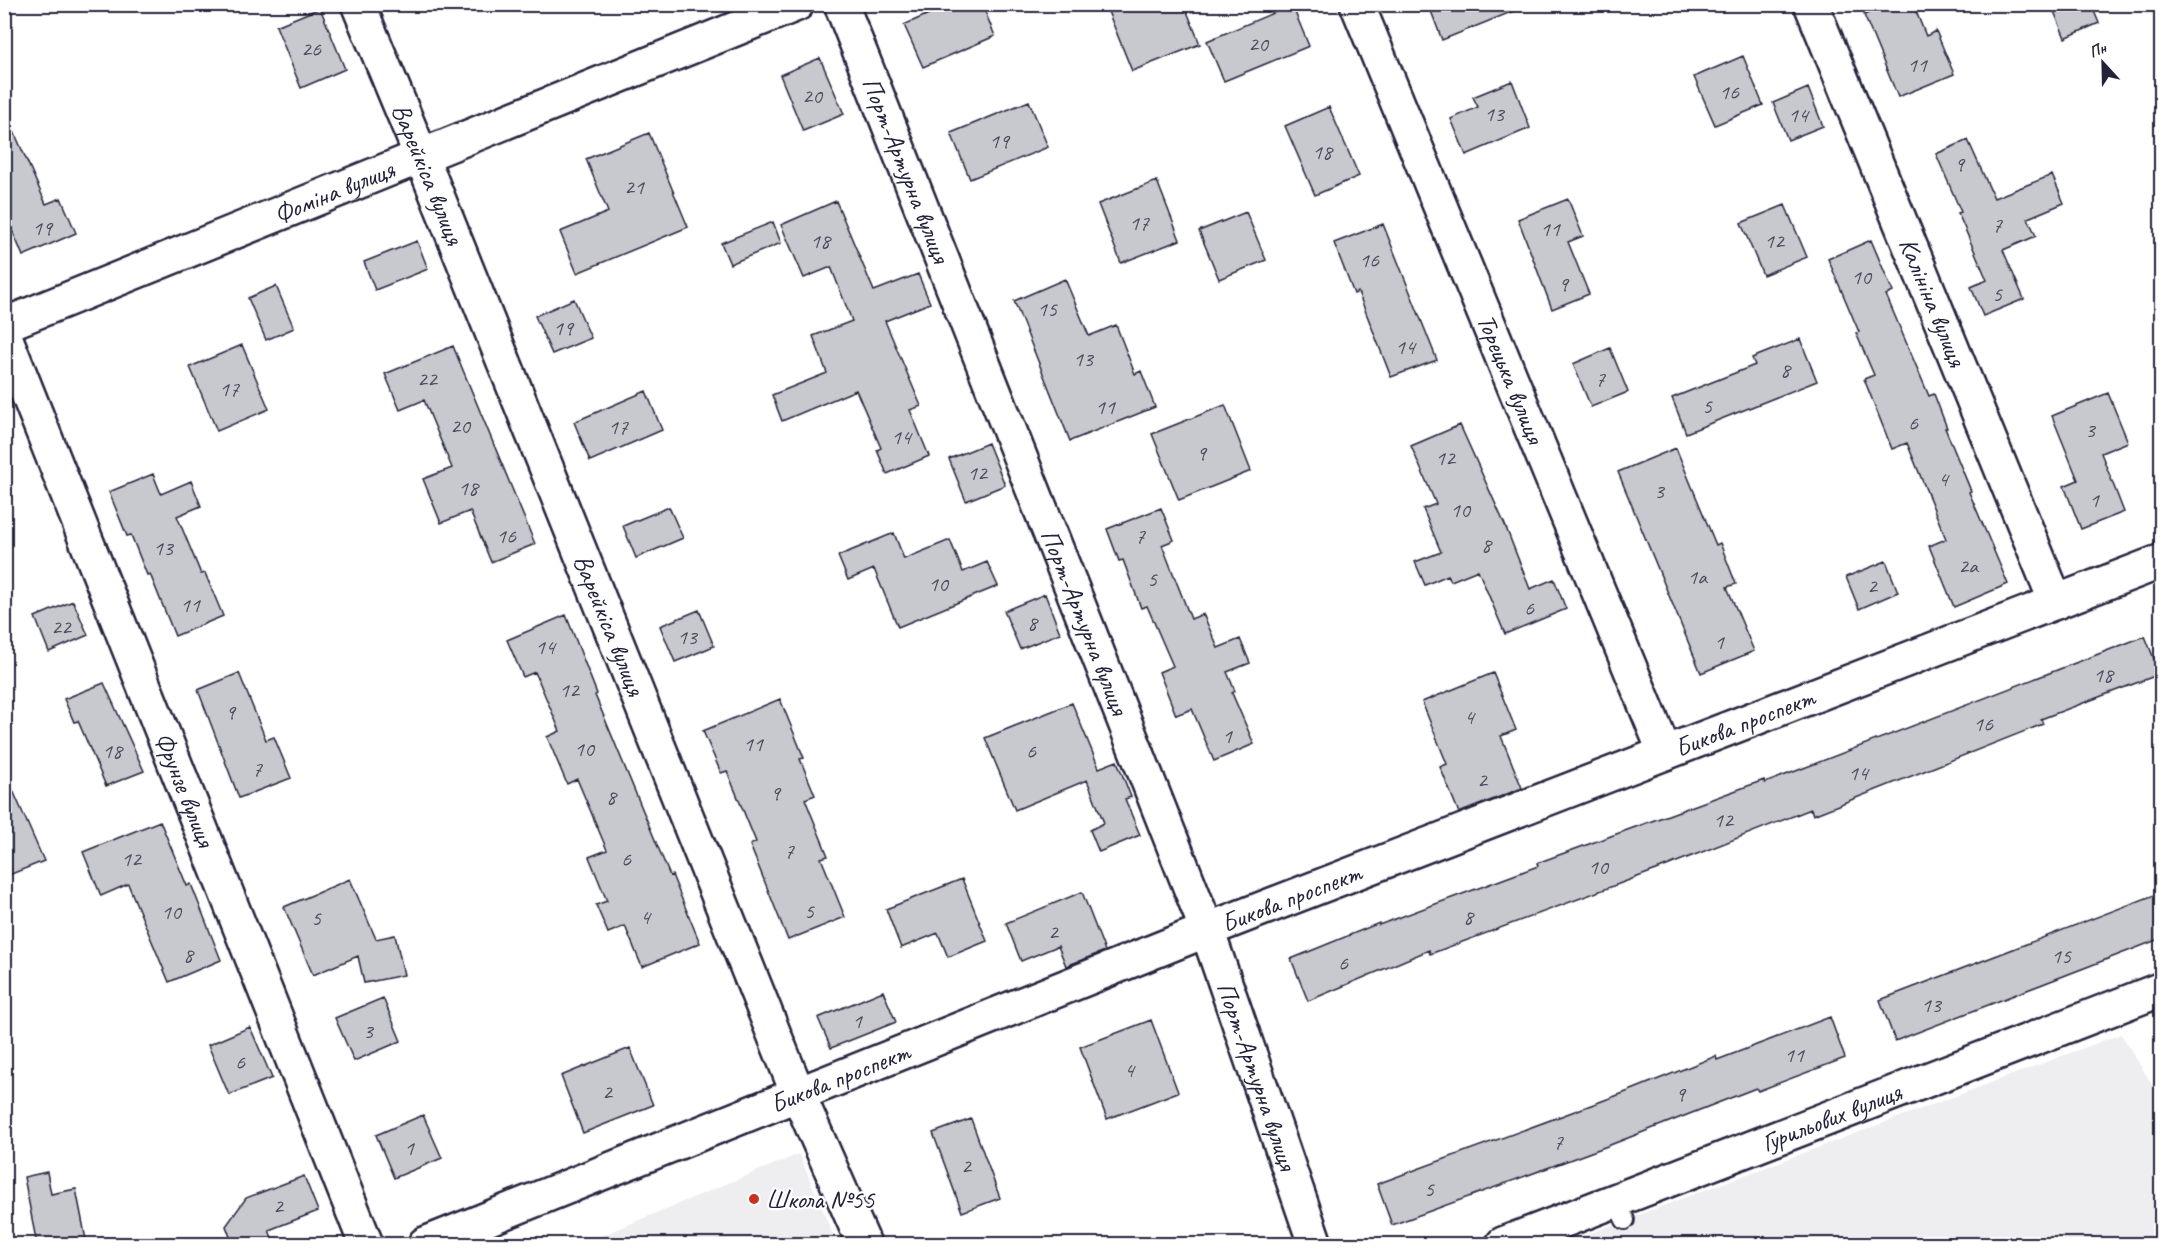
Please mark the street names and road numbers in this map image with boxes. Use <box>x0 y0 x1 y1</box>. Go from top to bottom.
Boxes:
street label: Порт-Артурна вулиця <box>854 72 958 269</box>
street label: Варейкіса вулиця <box>384 99 472 251</box>
street label: Фоміна вулиця <box>269 152 401 231</box>
street label: Калініна вулиця <box>1891 233 1974 373</box>
street label: Торецька вулиця <box>1469 309 1553 450</box>
street label: Порт-Артурна вулиця <box>1033 524 1137 721</box>
street label: Варейкіса вулиця <box>566 550 653 702</box>
street label: Бикова проспект <box>1670 680 1822 765</box>
street label: Фрунзе вулиця <box>147 728 223 853</box>
street label: Бикова проспект <box>1217 855 1368 940</box>
street label: Порт-Артурна вулиця <box>1209 978 1305 1176</box>
street label: Бикова проспект <box>765 1034 917 1121</box>
street label: Гурильових вулиця <box>1757 1075 1908 1159</box>

